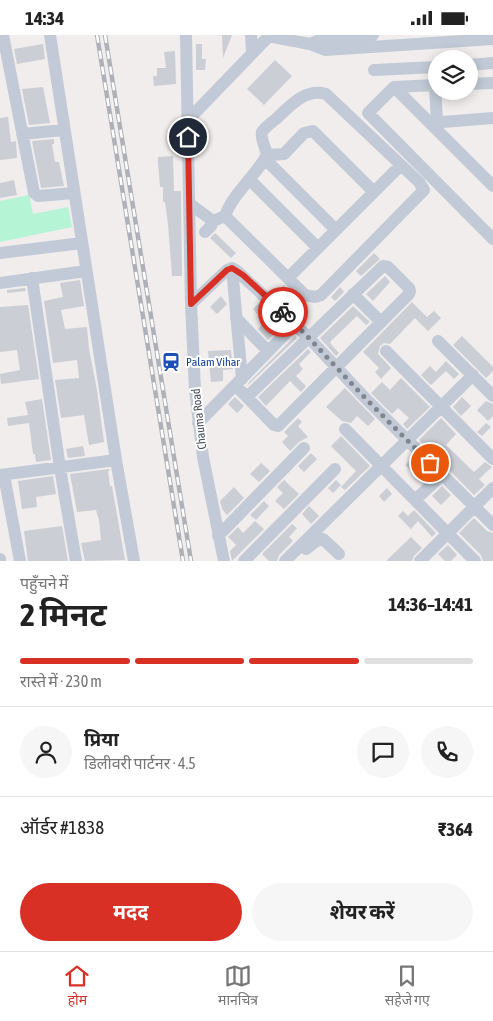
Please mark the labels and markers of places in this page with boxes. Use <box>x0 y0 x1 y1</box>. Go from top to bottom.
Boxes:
pin <box>167 116 209 158</box>
station icon: Palam Vihar <box>160 351 182 373</box>
place label: Palam Vihar <box>186 355 240 369</box>
pin <box>409 442 451 484</box>

